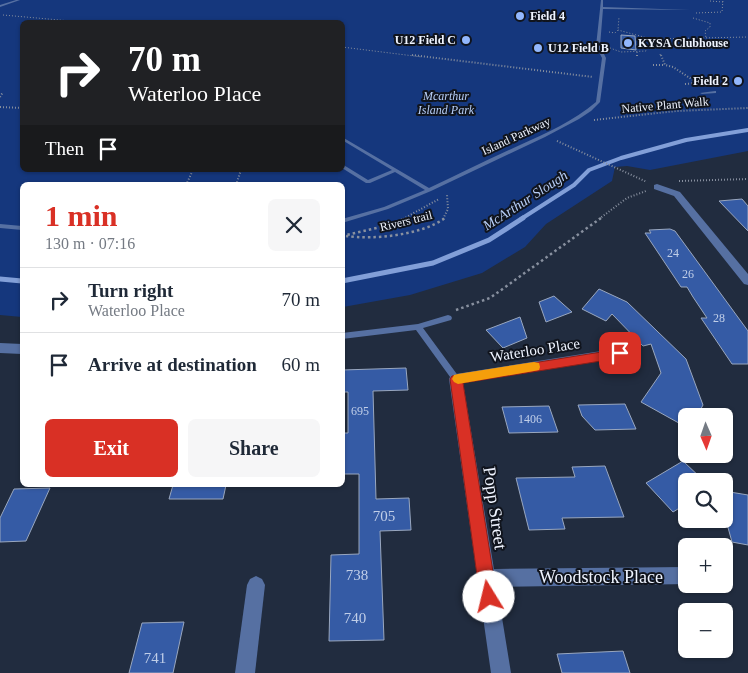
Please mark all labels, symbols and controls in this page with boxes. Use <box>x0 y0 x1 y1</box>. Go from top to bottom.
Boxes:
place label: Field 4 <box>530 9 565 23</box>
marker: Field 4 <box>514 10 526 22</box>
place label: U12 Field C <box>395 33 456 47</box>
marker: U12 Field C <box>460 34 472 46</box>
place label: KYSA Clubhouse <box>638 36 729 50</box>
marker: KYSA Clubhouse <box>622 37 634 49</box>
icon: right <box>45 40 110 105</box>
text: 70 m <box>128 40 201 79</box>
place label: U12 Field B <box>548 41 609 55</box>
marker: U12 Field B <box>532 42 544 54</box>
place label: Field 2 <box>693 74 728 88</box>
marker: Field 2 <box>732 75 744 87</box>
text: Waterloo Place <box>128 81 261 106</box>
park label: Mcarthur Island Park <box>417 89 475 117</box>
street label: Native Plant Walk <box>621 94 709 116</box>
street label: Island Parkway <box>479 114 553 158</box>
icon: arrive <box>94 135 122 163</box>
text: Then <box>45 138 84 159</box>
water label: McArthur Slough <box>479 168 570 234</box>
text: 1 min <box>45 199 118 232</box>
button: close <box>268 199 320 251</box>
street label: Rivers trail <box>378 208 434 234</box>
text: 130 m · 07:16 <box>45 235 135 252</box>
house number: 24 <box>667 246 679 260</box>
house number: 26 <box>682 267 694 281</box>
text: Turn right <box>88 280 173 301</box>
icon: right <box>45 286 73 314</box>
text: 70 m <box>281 289 320 310</box>
text: Waterloo Place <box>88 302 185 319</box>
house number: 28 <box>713 311 725 325</box>
pin <box>599 332 641 374</box>
street label: Waterloo Place <box>489 335 581 365</box>
icon: arrive <box>606 339 634 367</box>
icon: arrive <box>45 351 73 379</box>
text: Arrive at destination <box>88 354 257 375</box>
text: 60 m <box>281 354 320 375</box>
house number: 695 <box>351 404 369 418</box>
north arrow <box>678 408 732 462</box>
map controls <box>678 408 733 658</box>
house number: 1406 <box>518 412 542 426</box>
button: Exit <box>45 419 178 477</box>
button: Share <box>188 419 320 477</box>
street label: Popp Street <box>479 465 511 551</box>
button: search <box>678 473 733 528</box>
house number: 705 <box>373 508 395 524</box>
button: + <box>678 538 733 593</box>
house number: 738 <box>346 567 368 583</box>
street label: Woodstock Place <box>539 567 663 587</box>
position arrow <box>462 570 514 622</box>
button: − <box>678 603 733 658</box>
house number: 740 <box>344 610 366 626</box>
house number: 741 <box>144 650 166 666</box>

